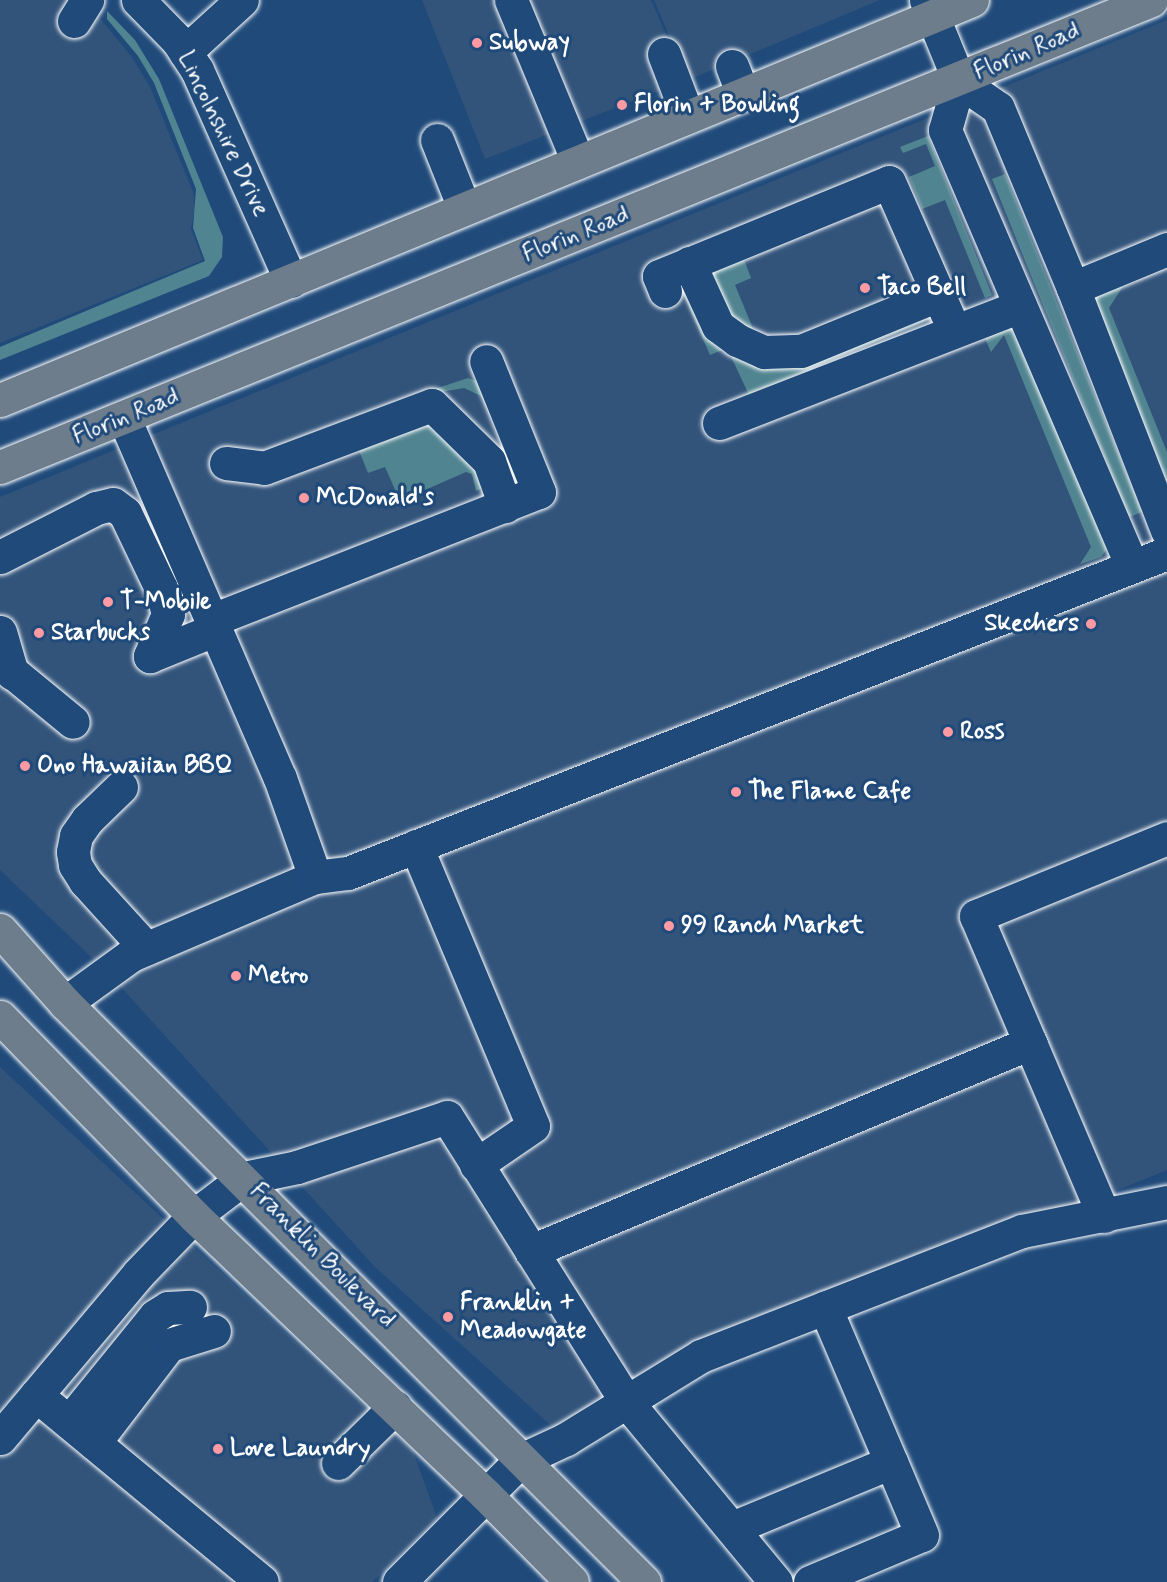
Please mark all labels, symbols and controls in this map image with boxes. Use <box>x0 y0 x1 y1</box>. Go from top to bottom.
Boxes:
street label: Florin Road <box>970 17 1084 87</box>
place label: Subway <box>489 29 570 57</box>
marker: Subway <box>470 36 484 50</box>
street label: Lincolnshire Drive <box>171 48 275 220</box>
place label: Florin + Bowling <box>634 91 799 119</box>
marker: Florin + Bowling <box>615 98 629 112</box>
street label: Florin Road <box>519 201 633 269</box>
place label: Taco Bell <box>877 274 965 302</box>
marker: Taco Bell <box>858 281 872 295</box>
street label: Florin Road <box>69 383 183 451</box>
place label: McDonald's <box>316 484 434 512</box>
marker: McDonald's <box>297 491 311 505</box>
place label: T-Mobile <box>120 588 211 616</box>
marker: T-Mobile <box>101 595 115 609</box>
place label: Skechers <box>984 610 1079 638</box>
marker: Skechers <box>1084 617 1098 631</box>
place label: Starbucks <box>51 619 150 647</box>
marker: Starbucks <box>32 626 46 640</box>
place label: Ross <box>960 718 1004 746</box>
marker: Ross <box>941 725 955 739</box>
place label: Ono Hawaiian BBQ <box>37 752 227 780</box>
marker: Ono Hawaiian BBQ <box>18 759 32 773</box>
place label: The Flame Cafe <box>748 778 916 806</box>
marker: The Flame Cafe <box>729 785 743 799</box>
place label: 99 Ranch Market <box>681 912 864 940</box>
marker: 99 Ranch Market <box>662 919 676 933</box>
place label: Metro <box>248 962 309 990</box>
marker: Metro <box>229 969 243 983</box>
street label: Franklin Boulevard <box>243 1177 401 1335</box>
place label: Franklin + Meadowgate <box>460 1289 586 1345</box>
marker: Franklin + Meadowgate <box>441 1310 455 1324</box>
place label: Love Laundry <box>230 1435 366 1463</box>
marker: Love Laundry <box>211 1442 225 1456</box>

